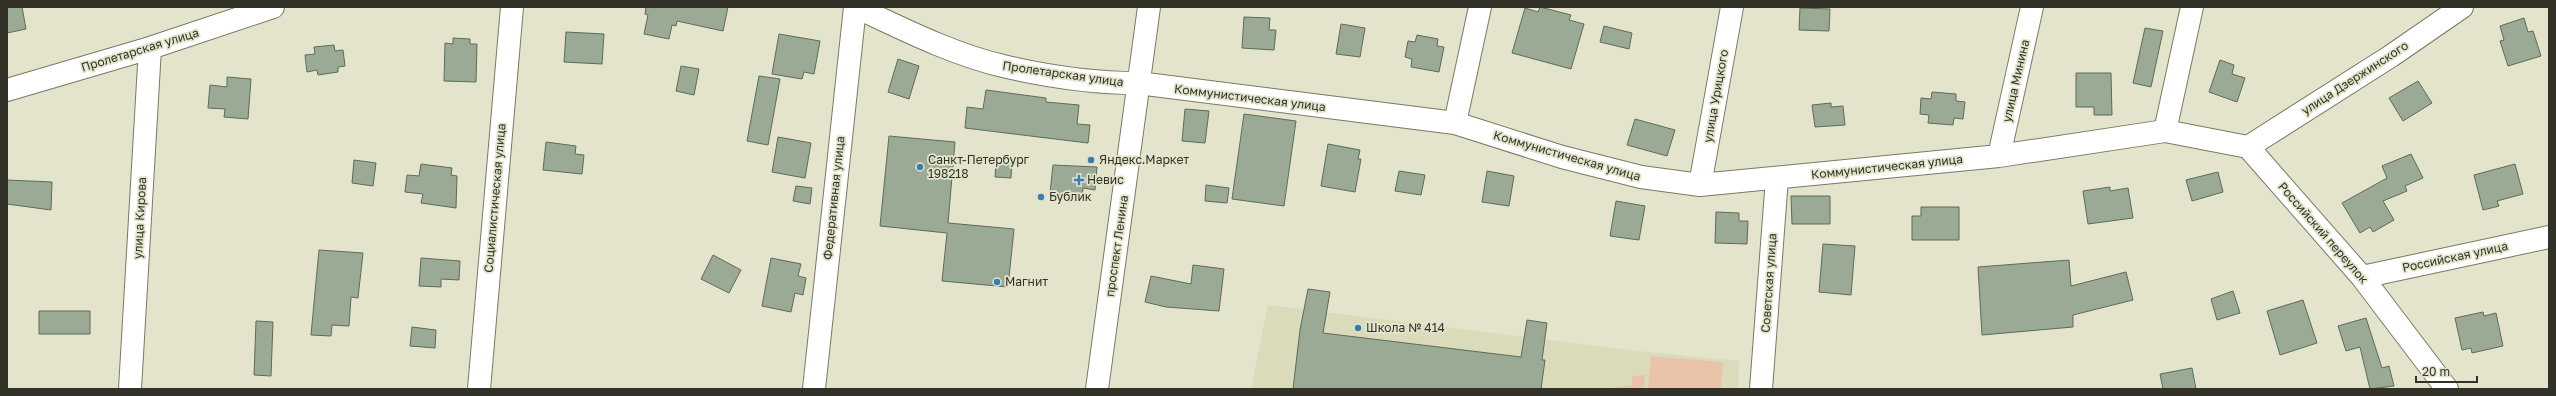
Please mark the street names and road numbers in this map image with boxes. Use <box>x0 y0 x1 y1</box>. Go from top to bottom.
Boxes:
street label: Пролетарская улица <box>79 24 200 75</box>
street label: улица Дзержинского <box>2298 37 2411 118</box>
street label: улица Минина <box>1999 38 2032 124</box>
street label: улица Урицкого <box>1700 48 1731 144</box>
street label: Пролетарская улица <box>1002 58 1125 89</box>
street label: Коммунистическая улица <box>1173 81 1327 114</box>
street label: Социалистическая улица <box>481 123 508 273</box>
street label: Коммунистическая улица <box>1492 127 1642 184</box>
street label: Федеративная улица <box>820 135 847 261</box>
street label: Коммунистическая улица <box>1810 151 1964 182</box>
street label: улица Кирова <box>130 177 149 259</box>
street label: Российский переулок <box>2275 179 2372 287</box>
street label: проспект Ленина <box>1102 194 1131 298</box>
street label: Советская улица <box>1758 233 1779 333</box>
street label: Российская улица <box>2401 238 2509 275</box>

